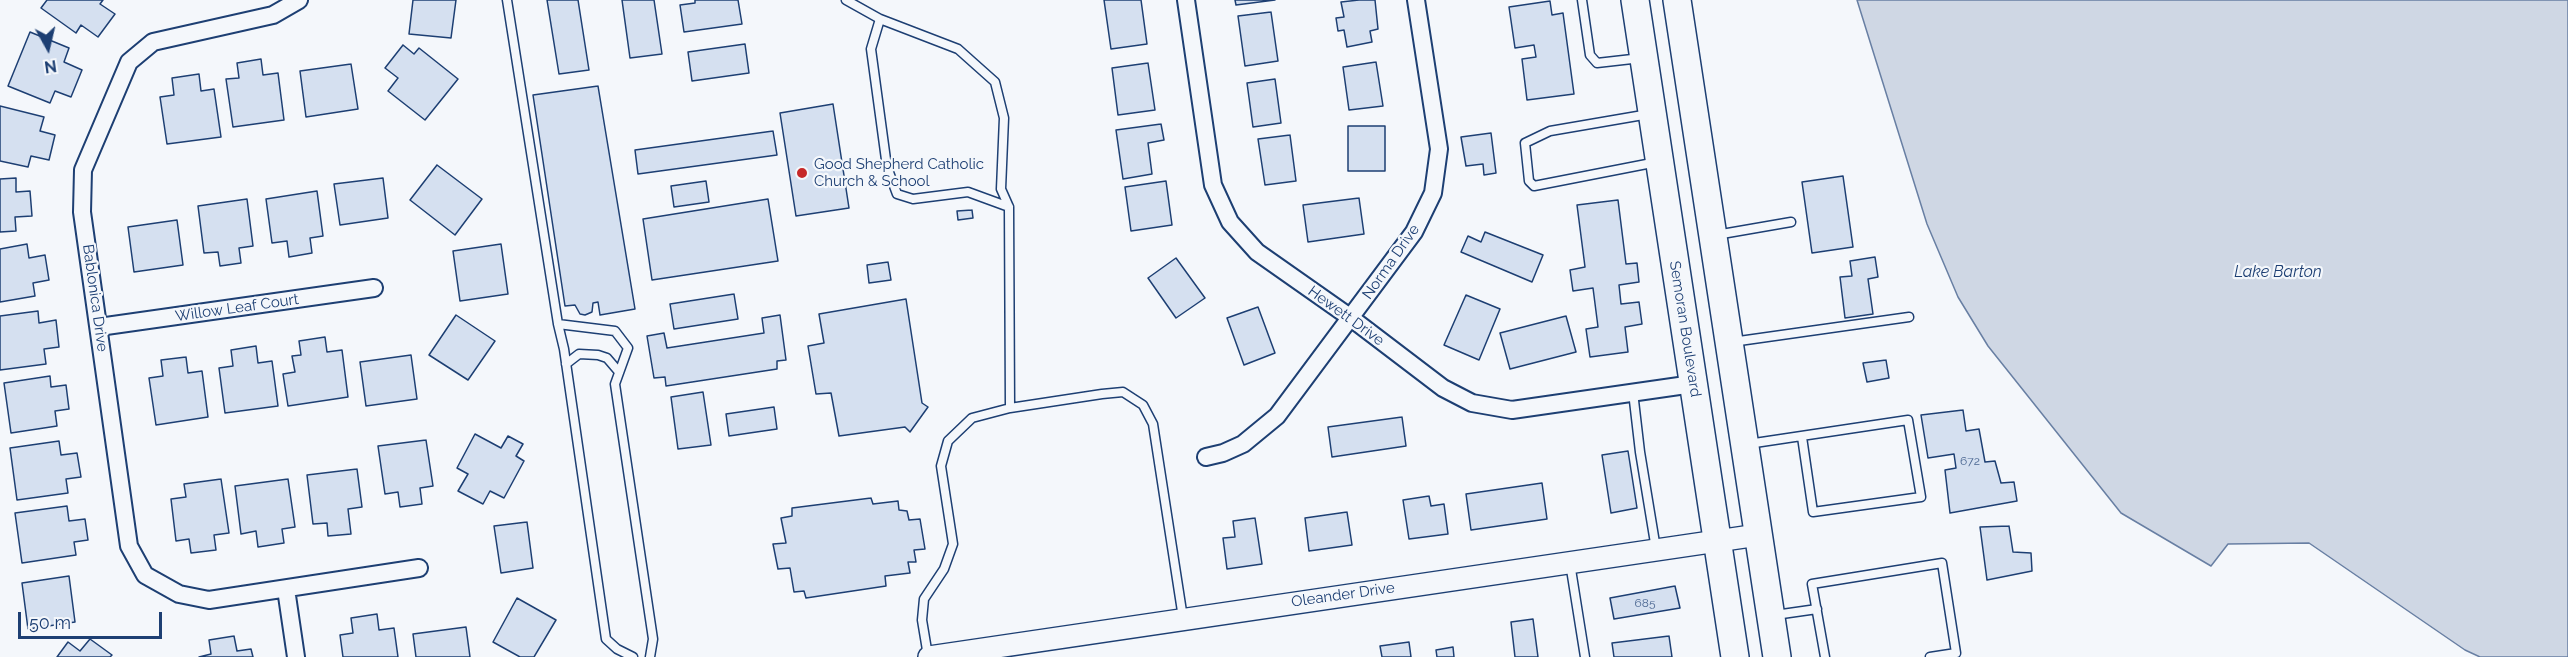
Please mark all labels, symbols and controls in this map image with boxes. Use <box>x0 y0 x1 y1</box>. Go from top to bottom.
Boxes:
north arrow <box>18 18 78 78</box>
text: N <box>43 56 58 77</box>
place label: Good Shepherd Catholic Church & School <box>814 155 984 190</box>
marker: Good Shepherd Catholic Church & School <box>795 166 809 180</box>
street label: Norma Drive <box>1359 221 1423 303</box>
street label: Bablonica Drive <box>79 243 111 353</box>
street label: Semoran Boulevard <box>1665 260 1705 398</box>
water label: Lake Barton <box>2234 262 2322 282</box>
street label: Hewett Drive <box>1304 282 1388 350</box>
street label: Willow Leaf Court <box>174 290 300 326</box>
house number: 672 <box>1960 454 1980 468</box>
street label: Oleander Drive <box>1290 579 1396 611</box>
house number: 685 <box>1635 596 1655 610</box>
scale bar <box>21 600 165 638</box>
text: 50 m <box>29 612 71 633</box>

